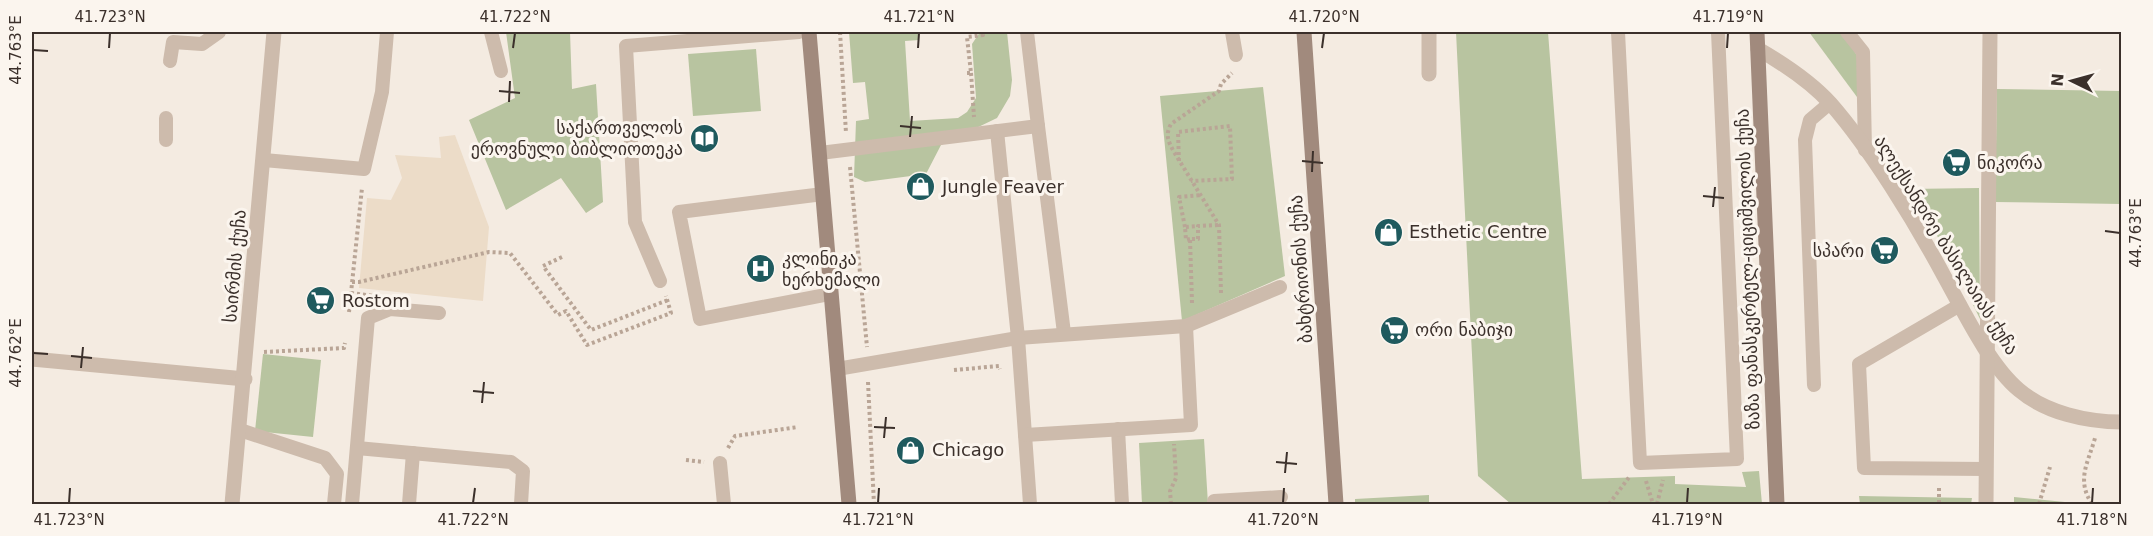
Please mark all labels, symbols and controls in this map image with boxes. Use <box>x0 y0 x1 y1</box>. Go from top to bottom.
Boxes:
text: 41.723°N <box>74 8 146 26</box>
text: 41.722°N <box>479 8 551 26</box>
text: 41.721°N <box>883 8 955 26</box>
text: 41.720°N <box>1288 8 1360 26</box>
text: 41.719°N <box>1692 8 1764 26</box>
text: 44.763°E <box>7 15 25 85</box>
north arrow <box>2042 51 2102 111</box>
text: N <box>2048 72 2068 87</box>
street label: ზაზა ფანასკერტელ-ციციშვილის ქუჩა <box>1731 108 1764 430</box>
place label: საქართველოს ეროვნული ბიბლიოთეკა <box>471 117 683 159</box>
library icon: საქართველოს ეროვნული ბიბლიოთეკა <box>688 122 720 154</box>
street label: ალექსანდრე ბასილაიას ქუჩა <box>1870 131 2023 358</box>
supermarket icon: ნიკორა <box>1940 147 1972 179</box>
place label: ნიკორა <box>1977 152 2043 173</box>
shop icon: Jungle Feaver <box>905 171 937 203</box>
place label: Jungle Feaver <box>941 176 1065 197</box>
street label: ბახტრიონის ქუჩა <box>1285 194 1316 344</box>
text: 44.763°E <box>2127 198 2145 268</box>
street label: საირმის ქუჩა <box>219 209 250 323</box>
shop icon: Esthetic Centre <box>1372 216 1404 248</box>
place label: Esthetic Centre <box>1409 221 1547 242</box>
supermarket icon: სპარი <box>1869 235 1901 267</box>
place label: სპარი <box>1813 240 1864 261</box>
place label: კლინიკა ხერხემალი <box>782 248 880 290</box>
hospital icon: კლინიკა ხერხემალი <box>745 253 777 285</box>
supermarket icon: Rostom <box>305 285 337 317</box>
place label: Rostom <box>342 290 410 311</box>
supermarket icon: ორი ნაბიჯი <box>1378 314 1410 346</box>
text: 44.762°E <box>7 318 25 388</box>
place label: ორი ნაბიჯი <box>1415 319 1513 340</box>
shop icon: Chicago <box>895 434 927 466</box>
place label: Chicago <box>932 439 1004 460</box>
text: 41.723°N <box>33 511 105 529</box>
text: 41.722°N <box>437 511 509 529</box>
text: 41.721°N <box>842 511 914 529</box>
text: 41.720°N <box>1247 511 1319 529</box>
text: 41.719°N <box>1651 511 1723 529</box>
text: 41.718°N <box>2056 511 2128 529</box>

